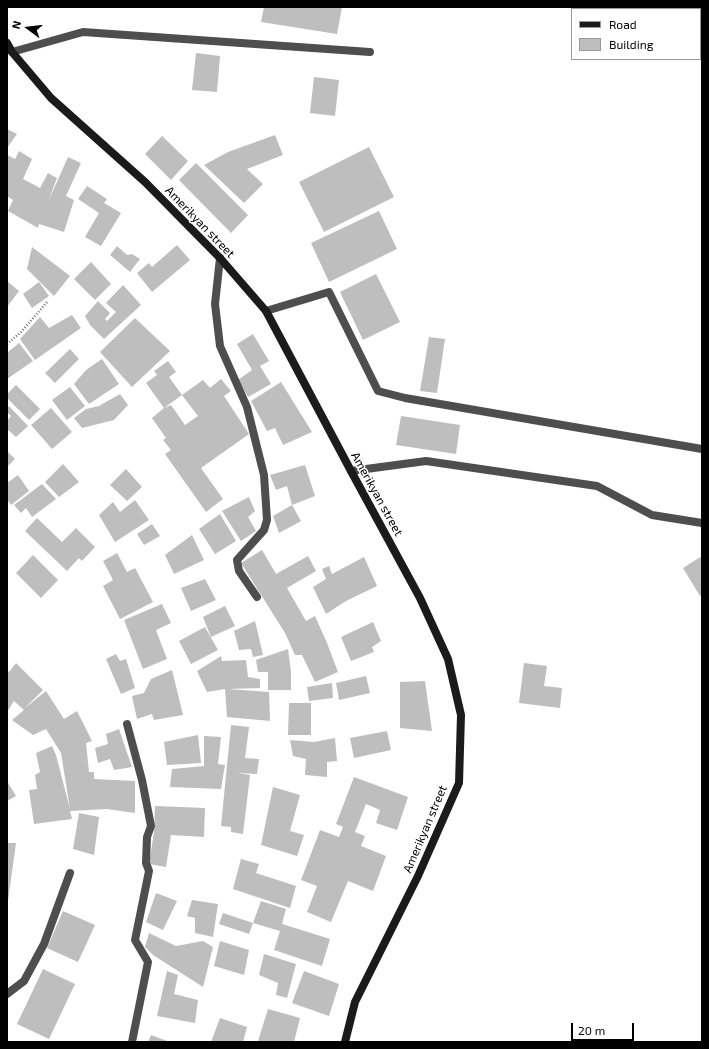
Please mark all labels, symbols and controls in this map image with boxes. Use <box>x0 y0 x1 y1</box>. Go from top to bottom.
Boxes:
north arrow <box>8 8 48 48</box>
legend <box>571 8 701 60</box>
text: Road <box>609 17 637 31</box>
text: N <box>9 19 23 30</box>
text: Building <box>609 37 653 51</box>
street label: Amerikyan street <box>162 183 238 261</box>
street label: Amerikyan street <box>348 450 406 538</box>
street label: Amerikyan street <box>400 783 450 875</box>
scale bar <box>573 1015 636 1041</box>
text: 20 m <box>578 1023 605 1037</box>

